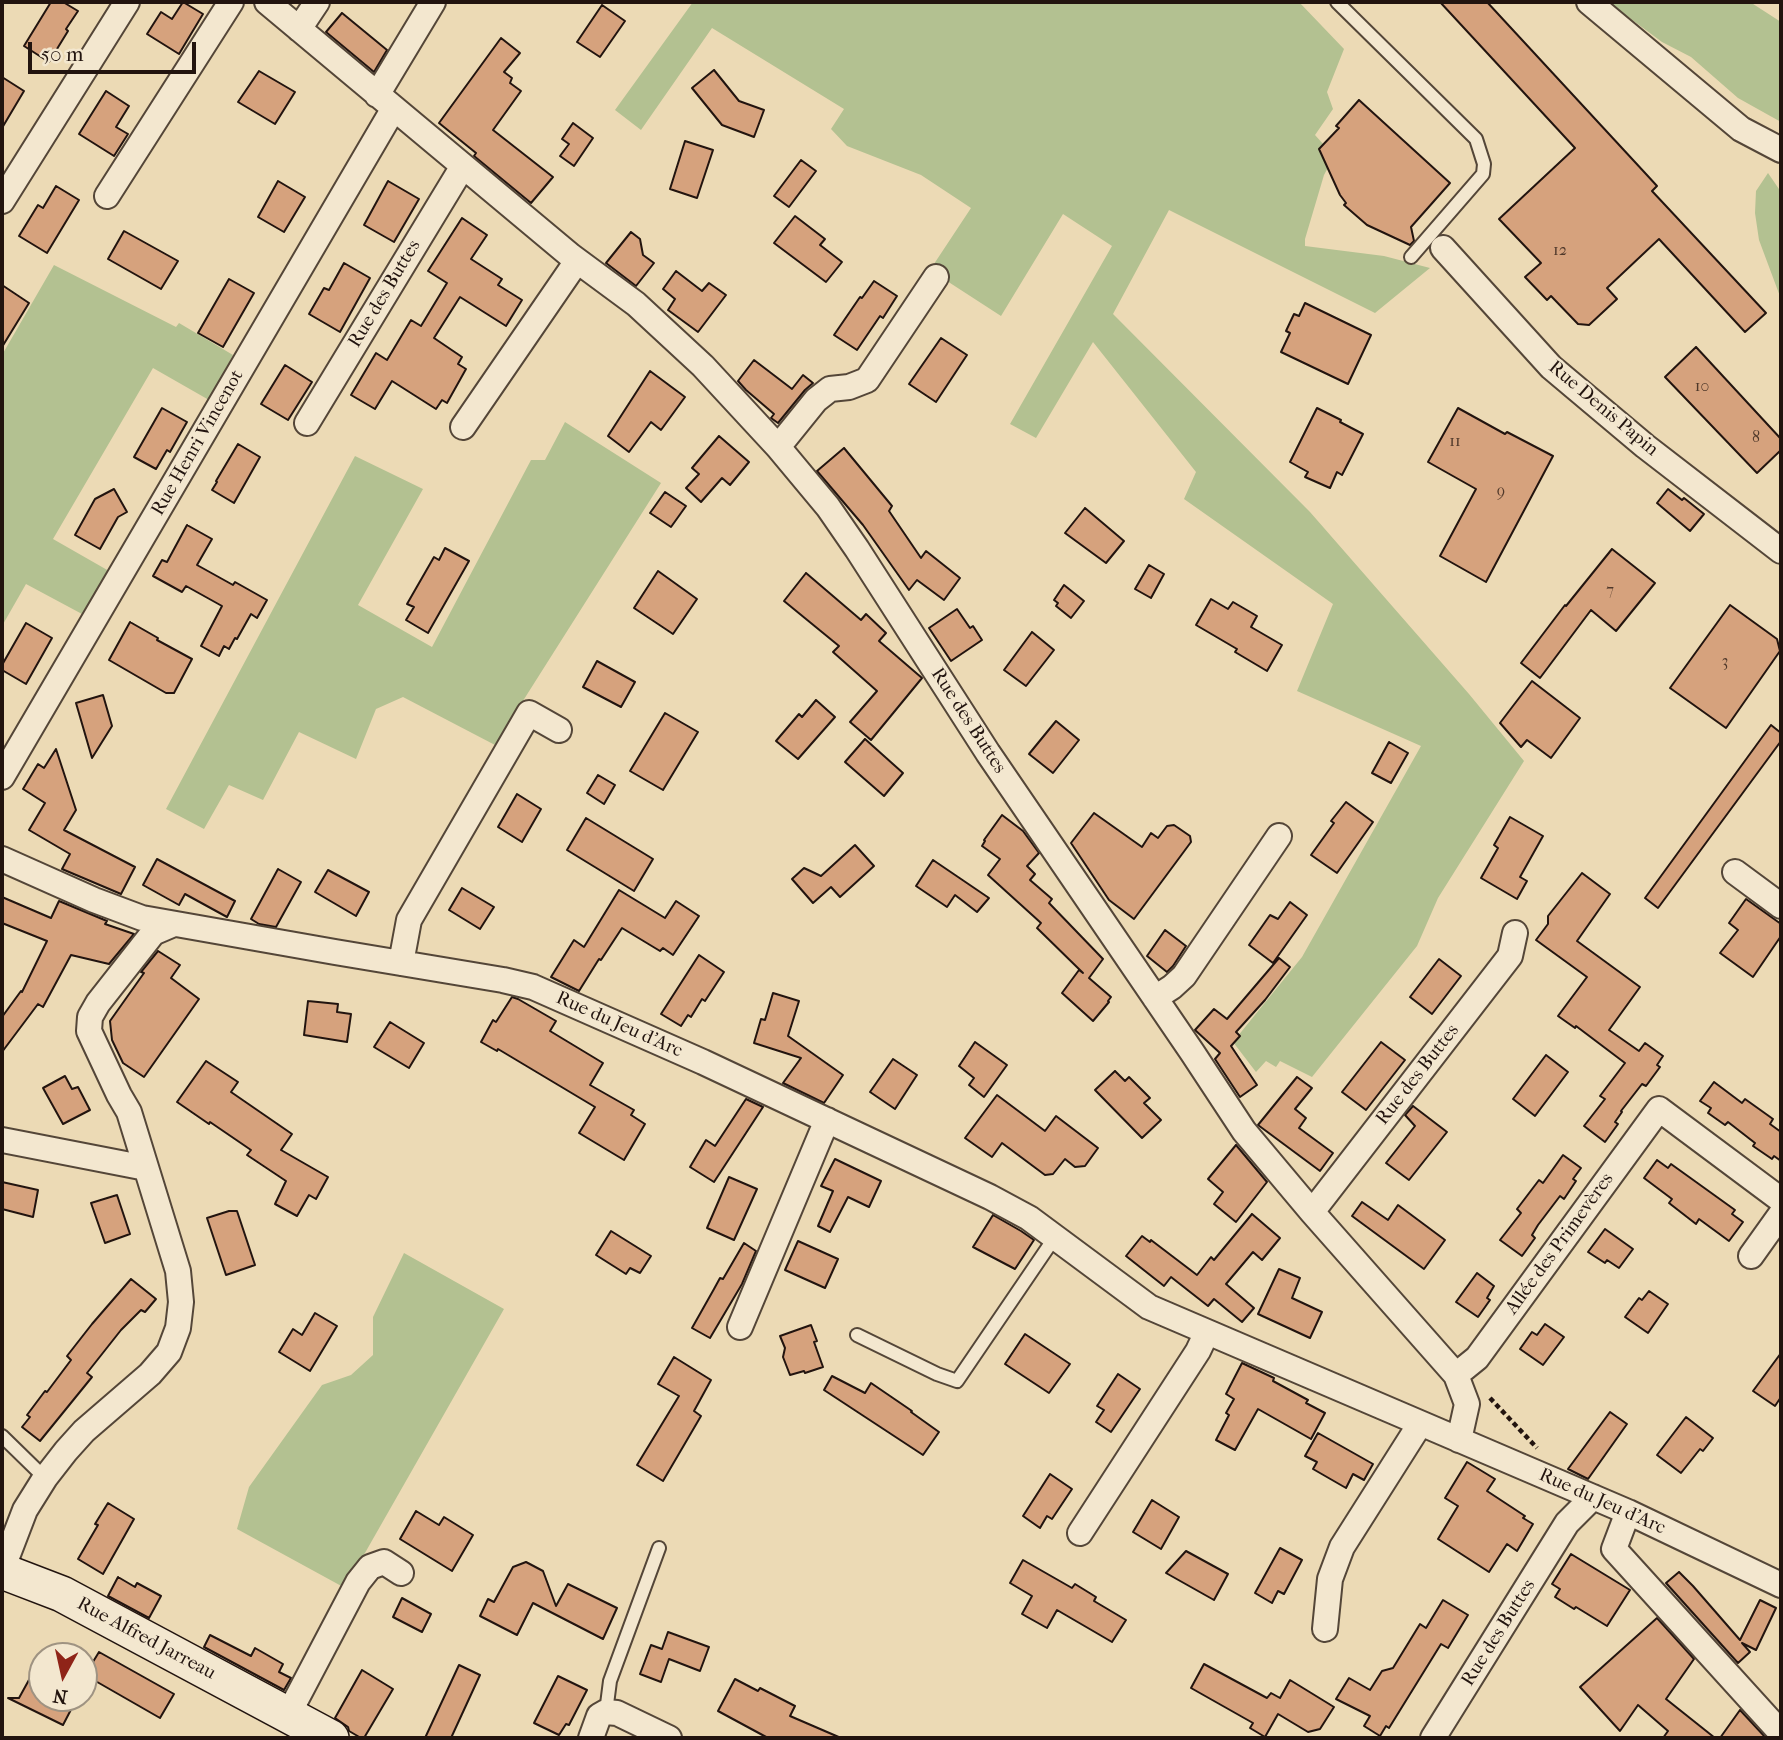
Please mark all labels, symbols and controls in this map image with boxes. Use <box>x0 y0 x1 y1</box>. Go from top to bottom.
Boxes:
scale bar <box>32 28 200 72</box>
text: 50 m <box>41 42 84 66</box>
street label: Rue des Buttes <box>344 236 426 352</box>
house number: 12 <box>1553 241 1567 261</box>
street label: Rue Denis Papin <box>1544 356 1662 462</box>
street label: Rue Henri Vincenot <box>147 366 249 520</box>
house number: 10 <box>1695 377 1709 397</box>
house number: 8 <box>1752 428 1760 448</box>
house number: 11 <box>1449 432 1461 452</box>
house number: 9 <box>1497 482 1505 502</box>
house number: 7 <box>1606 581 1614 601</box>
house number: 3 <box>1722 652 1728 672</box>
street label: Rue des Buttes <box>925 664 1011 778</box>
street label: Rue du Jeu d'Arc <box>552 987 686 1063</box>
street label: Rue des Buttes <box>1372 1020 1464 1130</box>
street label: Allée des Primevères <box>1501 1169 1619 1319</box>
street label: Rue du Jeu d'Arc <box>1535 1464 1669 1540</box>
street label: Rue des Buttes <box>1457 1575 1541 1691</box>
street label: Rue Alfred Jarreau <box>73 1593 219 1685</box>
north arrow <box>28 1642 98 1712</box>
text: N <box>52 1684 69 1708</box>

